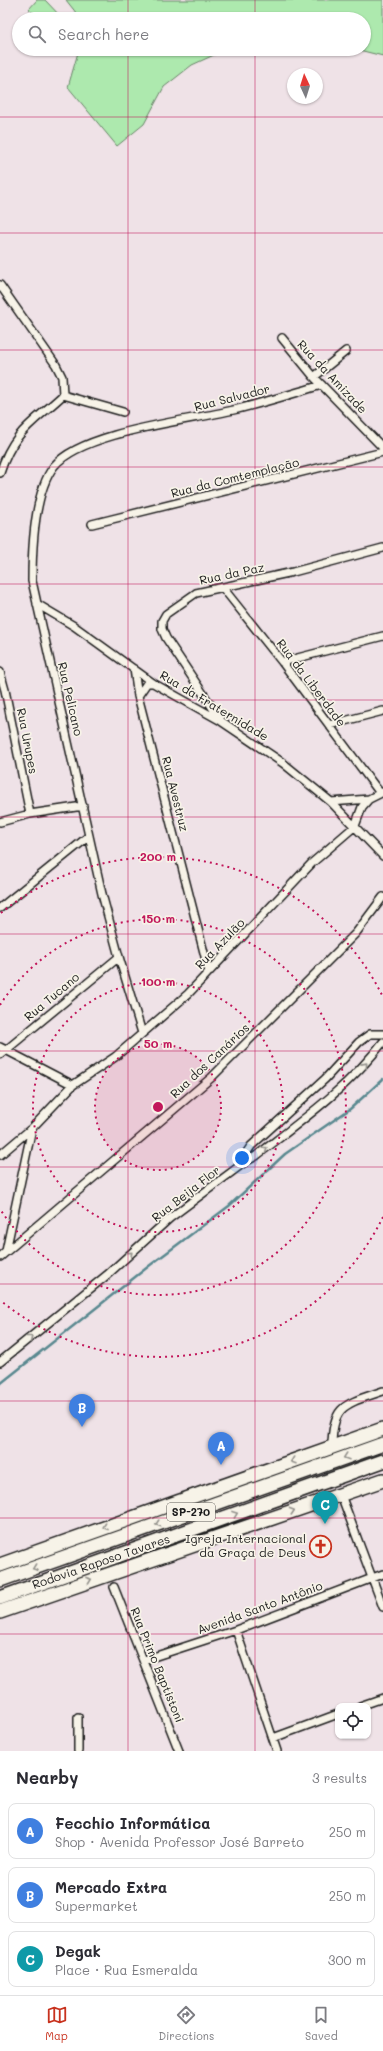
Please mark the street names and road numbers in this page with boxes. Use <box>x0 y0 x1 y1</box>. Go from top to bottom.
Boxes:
street label: Rua da Amizade <box>294 336 371 417</box>
street label: Rua Salvador <box>192 380 271 414</box>
street label: Rua da Comtemplação <box>169 453 301 501</box>
street label: Rua da Paz <box>198 558 266 588</box>
street label: Rua da Liberdade <box>274 635 350 729</box>
street label: Rua Pelicano <box>55 660 87 737</box>
street label: Rua da Fraternidade <box>157 666 272 744</box>
street label: Rua Urupes <box>14 706 42 775</box>
street label: Rua Avestruz <box>159 755 193 833</box>
street label: Rua Azulão <box>191 914 248 972</box>
street label: Rua Tucano <box>21 969 82 1024</box>
street label: Rua dos Canários <box>166 1019 252 1101</box>
street label: Rua Beija Flor <box>148 1162 223 1225</box>
road number: SP-270 <box>167 1503 215 1521</box>
street label: Rodovia Raposo Tavares <box>30 1530 172 1592</box>
street label: Avenida Santo Antônio <box>195 1577 324 1637</box>
street label: Rua Primo Baptistoni <box>127 1605 188 1725</box>

